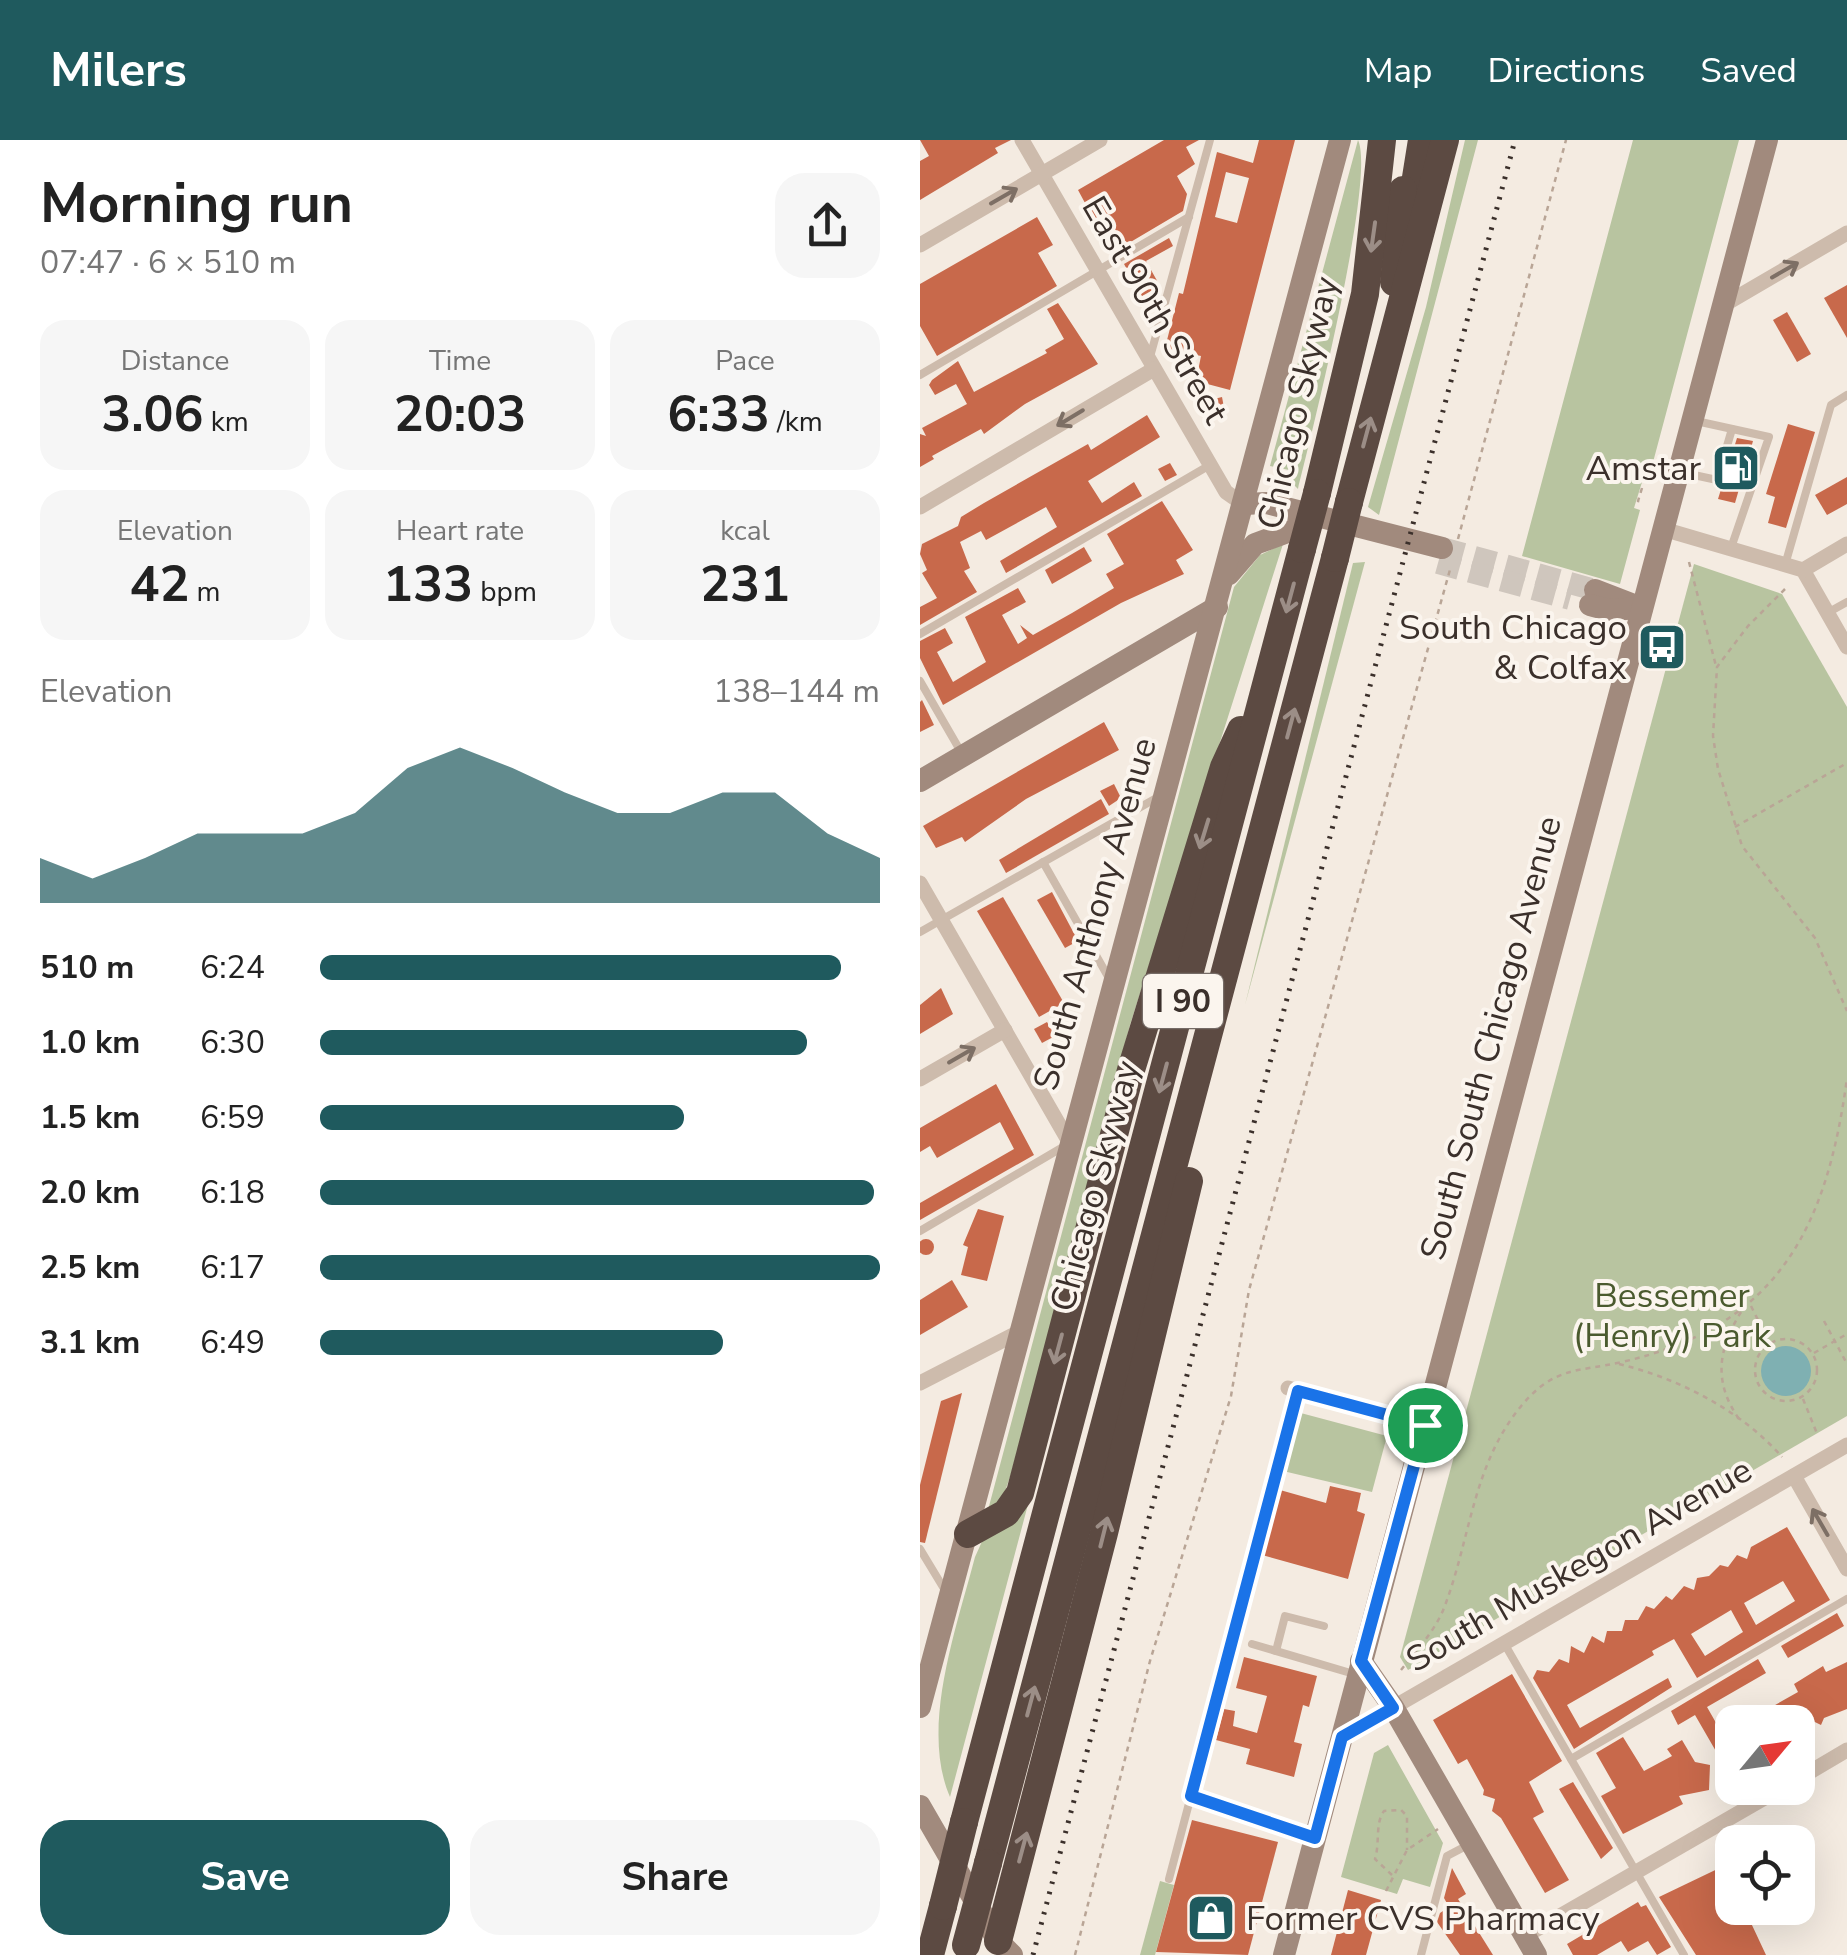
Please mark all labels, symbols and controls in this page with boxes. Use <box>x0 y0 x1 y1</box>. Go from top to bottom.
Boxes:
text: Milers <box>50 37 187 103</box>
text: Map <box>1364 47 1433 94</box>
text: Directions <box>1488 47 1645 94</box>
text: Saved <box>1700 47 1797 94</box>
text: Morning run <box>40 166 353 241</box>
button: share <box>775 173 880 278</box>
one-way arrow <box>989 186 1018 206</box>
street label: East 90th Street <box>1071 188 1240 433</box>
one-way arrow <box>1363 220 1382 253</box>
text: 07:47 · 6 × 510 m <box>40 241 296 284</box>
one-way arrow <box>1770 259 1799 279</box>
street label: Chicago Skyway <box>1246 272 1350 534</box>
text: Distance <box>121 342 229 380</box>
text: Time <box>429 342 491 380</box>
text: Pace <box>715 342 775 380</box>
text: 3.06 <box>101 380 204 449</box>
text: 20:03 <box>394 380 526 449</box>
text: 6:33 <box>667 380 770 449</box>
text: km <box>204 403 249 441</box>
text: /km <box>770 403 823 441</box>
one-way arrow <box>1057 408 1085 428</box>
one-way arrow <box>1359 417 1378 449</box>
fuel station icon: Amstar <box>1710 442 1762 494</box>
place label: Amstar <box>1586 445 1701 492</box>
text: Elevation <box>117 512 233 550</box>
text: Heart rate <box>396 512 524 550</box>
text: kcal <box>720 512 770 550</box>
text: 42 <box>129 550 189 619</box>
text: 133 <box>383 550 473 619</box>
text: 231 <box>700 550 790 619</box>
text: m <box>189 573 221 611</box>
text: bpm <box>473 573 537 611</box>
one-way arrow <box>1279 581 1298 613</box>
place label: South Chicago & Colfax <box>1399 604 1627 691</box>
bus stop icon: South Chicago & Colfax <box>1636 621 1688 673</box>
text: Elevation <box>40 670 173 713</box>
text: 138–144 m <box>713 670 880 713</box>
one-way arrow <box>1283 708 1302 739</box>
street label: South Anthony Avenue <box>1022 732 1168 1096</box>
street label: South South Chicago Avenue <box>1409 811 1573 1265</box>
one-way arrow <box>1194 818 1212 849</box>
text: 510 m <box>40 946 134 989</box>
text: 6:24 <box>200 946 265 989</box>
road number: I 90 <box>1143 974 1223 1028</box>
text: 1.0 km <box>40 1021 140 1064</box>
text: 6:30 <box>200 1021 265 1064</box>
one-way arrow <box>947 1044 977 1064</box>
street label: Chicago Skyway <box>1039 1055 1151 1317</box>
one-way arrow <box>1152 1062 1171 1093</box>
text: 1.5 km <box>40 1096 140 1139</box>
text: 6:59 <box>200 1096 265 1139</box>
text: 2.0 km <box>40 1171 140 1214</box>
text: 6:18 <box>200 1171 265 1214</box>
text: 2.5 km <box>40 1246 140 1289</box>
text: 6:17 <box>200 1246 265 1289</box>
park label: Bessemer (Henry) Park <box>1573 1272 1771 1359</box>
text: 3.1 km <box>40 1321 140 1364</box>
text: 6:49 <box>200 1321 265 1364</box>
one-way arrow <box>1048 1333 1067 1364</box>
pin <box>1383 1383 1468 1468</box>
icon: arrive <box>1398 1398 1453 1453</box>
street label: South Muskegon Avenue <box>1398 1447 1760 1683</box>
one-way arrow <box>1810 1508 1830 1537</box>
one-way arrow <box>1096 1517 1115 1548</box>
one-way arrow <box>1023 1686 1042 1717</box>
north arrow <box>1715 1705 1815 1805</box>
map controls <box>1715 1705 1815 1925</box>
button: Save <box>40 1820 450 1935</box>
button: Share <box>470 1820 880 1935</box>
button: locate <box>1715 1825 1815 1925</box>
one-way arrow <box>1014 1832 1033 1863</box>
shop icon: Former CVS Pharmacy <box>1185 1892 1237 1944</box>
place label: Former CVS Pharmacy <box>1246 1895 1600 1942</box>

